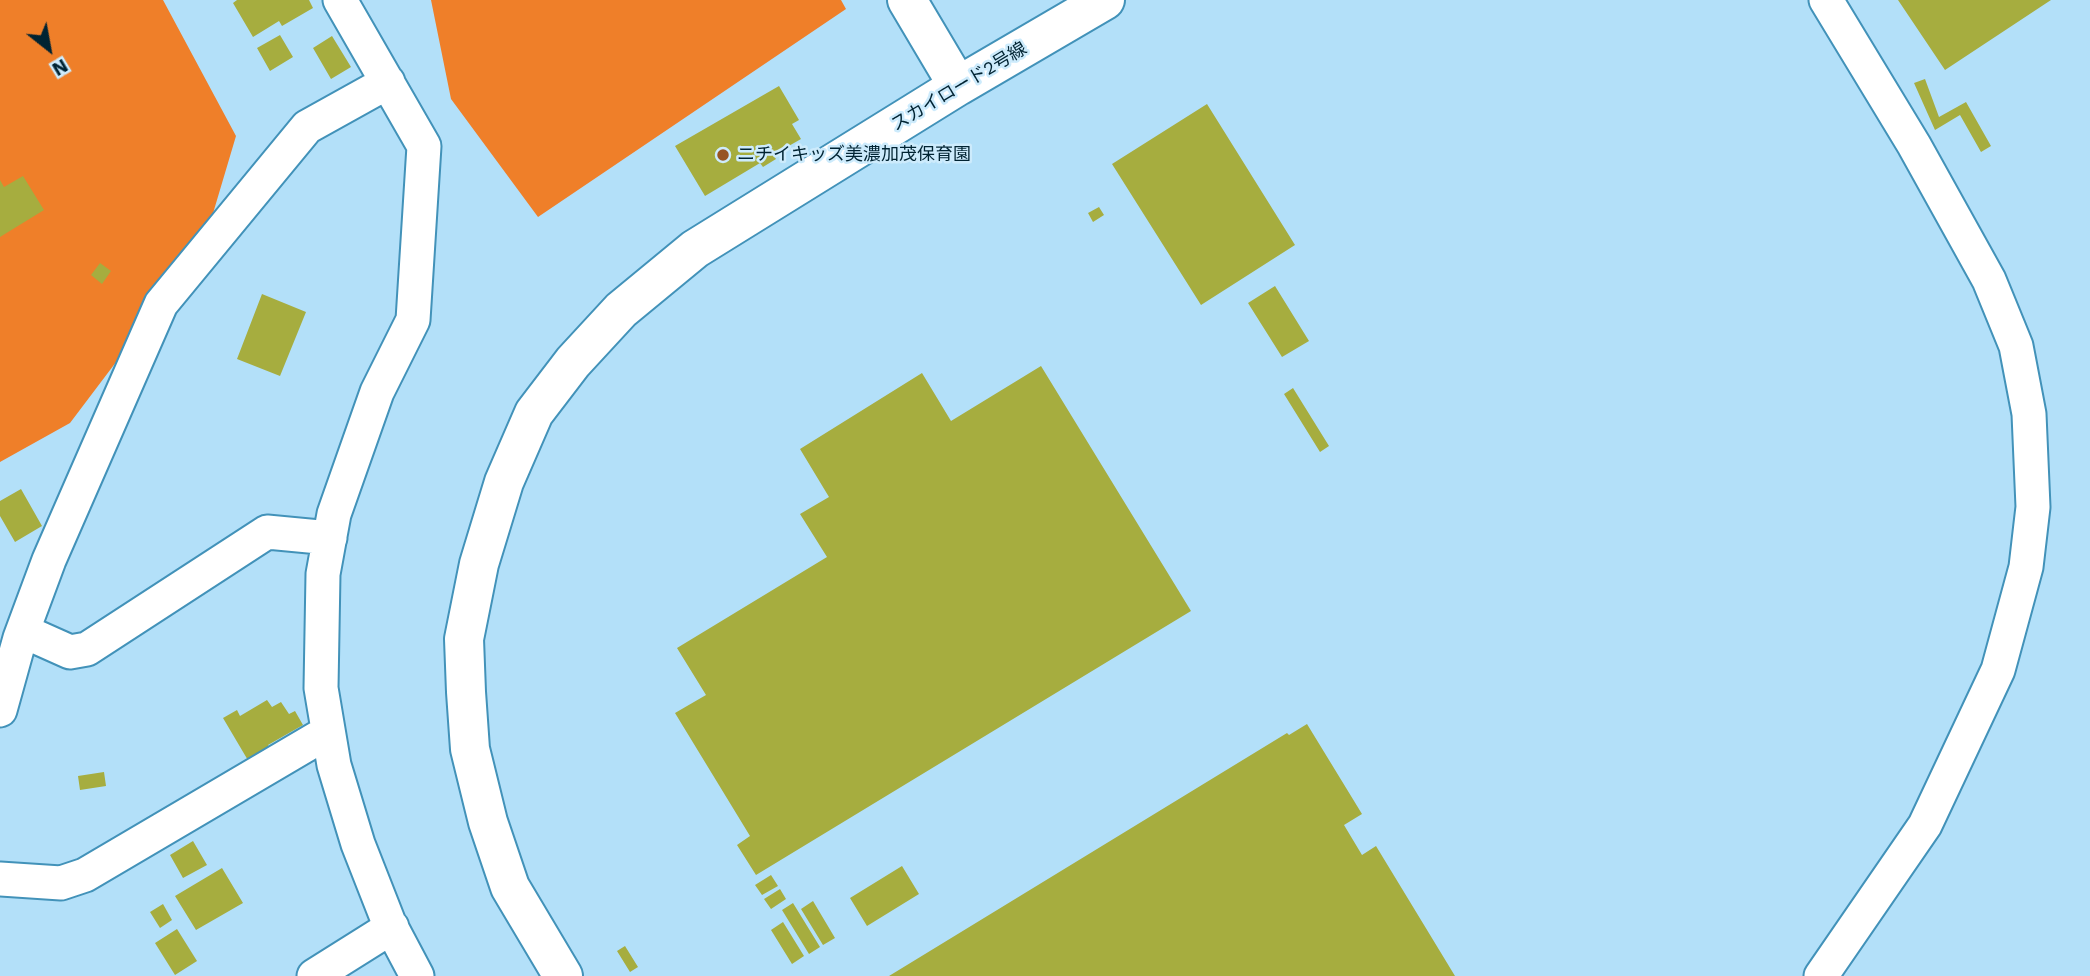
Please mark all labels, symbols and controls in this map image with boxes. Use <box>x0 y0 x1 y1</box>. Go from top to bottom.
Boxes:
north arrow <box>14 14 84 84</box>
street label: スカイロード2号線 <box>887 38 1031 136</box>
text: N <box>48 54 72 81</box>
place label: ニチイキッズ美濃加茂保育園 <box>737 144 971 166</box>
marker: ニチイキッズ美濃加茂保育園 <box>715 147 731 163</box>

